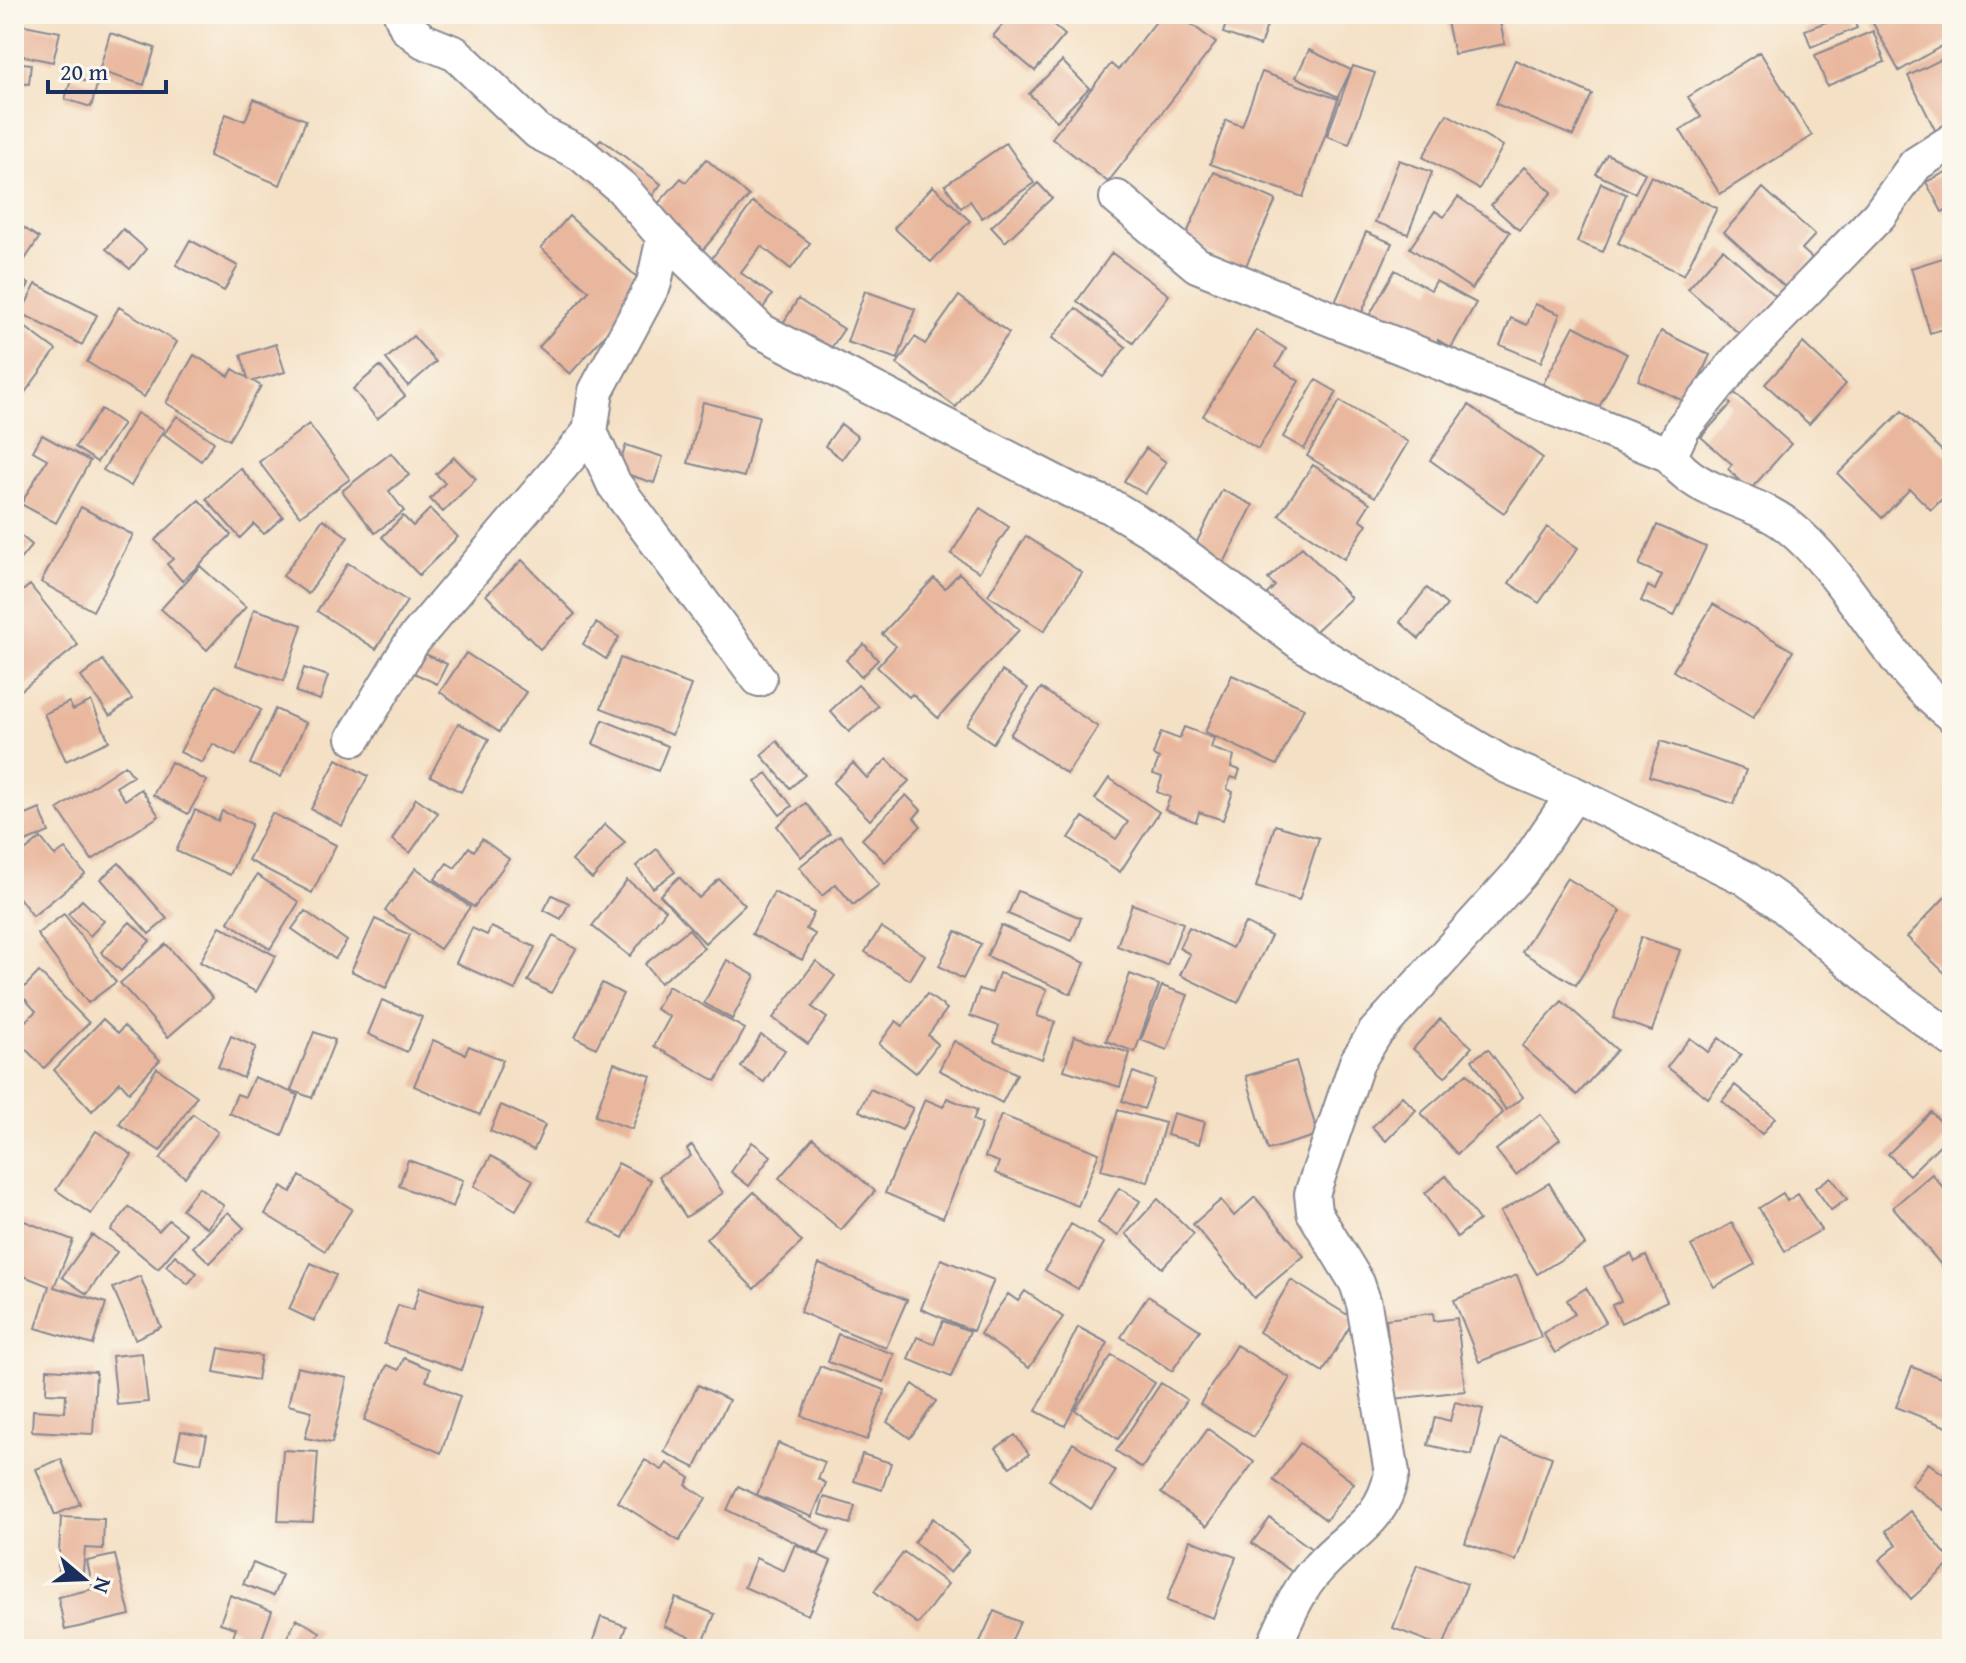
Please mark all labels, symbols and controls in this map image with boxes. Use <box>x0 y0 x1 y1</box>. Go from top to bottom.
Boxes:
scale bar <box>48 44 166 94</box>
text: 20 m <box>60 54 108 89</box>
north arrow <box>44 1539 124 1619</box>
text: N <box>85 1573 120 1598</box>

